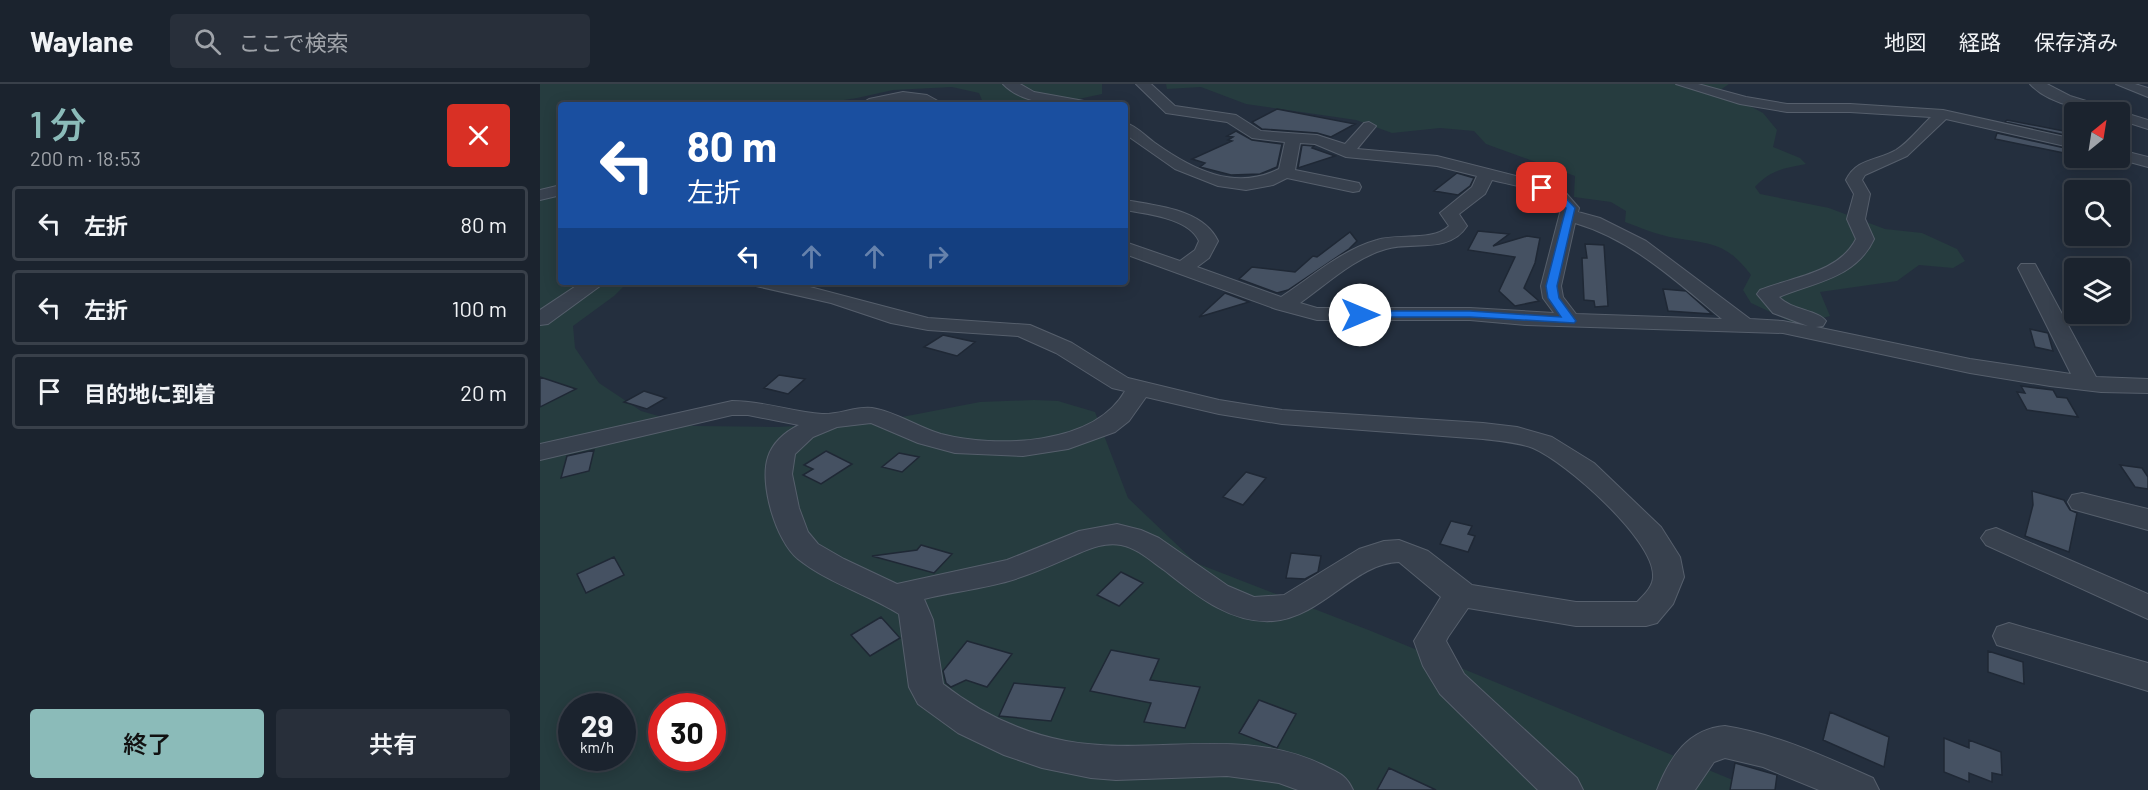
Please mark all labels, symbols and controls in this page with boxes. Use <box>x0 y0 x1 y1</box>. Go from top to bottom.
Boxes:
search box <box>170 14 590 68</box>
text: Waylane <box>30 24 134 58</box>
icon: search <box>191 25 224 58</box>
text: ここで検索 <box>239 29 349 55</box>
text: 地図 <box>1884 29 1926 54</box>
text: 経路 <box>1959 29 2001 54</box>
text: 保存済み <box>2034 29 2118 54</box>
text: 1 分 <box>30 102 86 145</box>
north arrow <box>2064 102 2130 168</box>
map controls <box>2064 102 2130 324</box>
button: close <box>447 104 510 167</box>
text: 80 m <box>687 120 777 170</box>
icon: left <box>588 126 666 204</box>
text: 200 m · 18:53 <box>30 146 141 170</box>
pin <box>1516 162 1567 213</box>
icon: arrive <box>1525 171 1558 204</box>
text: 左折 <box>687 175 741 207</box>
button: search <box>2064 180 2130 246</box>
icon: left <box>33 207 66 240</box>
text: 80 m <box>461 211 507 237</box>
text: 左折 <box>84 212 128 238</box>
icon: left <box>732 240 765 273</box>
icon: ahead <box>795 240 828 273</box>
icon: ahead <box>858 240 891 273</box>
icon: right <box>921 240 954 273</box>
button: layers <box>2064 258 2130 324</box>
position arrow <box>1328 283 1392 347</box>
icon: left <box>33 291 66 324</box>
text: 100 m <box>452 295 507 321</box>
text: 左折 <box>84 296 128 322</box>
icon: arrive <box>33 375 66 408</box>
text: 20 m <box>460 379 507 405</box>
text: 目的地に到着 <box>84 380 216 406</box>
speed limit sign: 30 <box>648 693 726 771</box>
text: 29 <box>581 707 613 743</box>
button: 終了 <box>30 709 264 778</box>
button: 共有 <box>276 709 510 778</box>
text: km/h <box>580 738 614 756</box>

